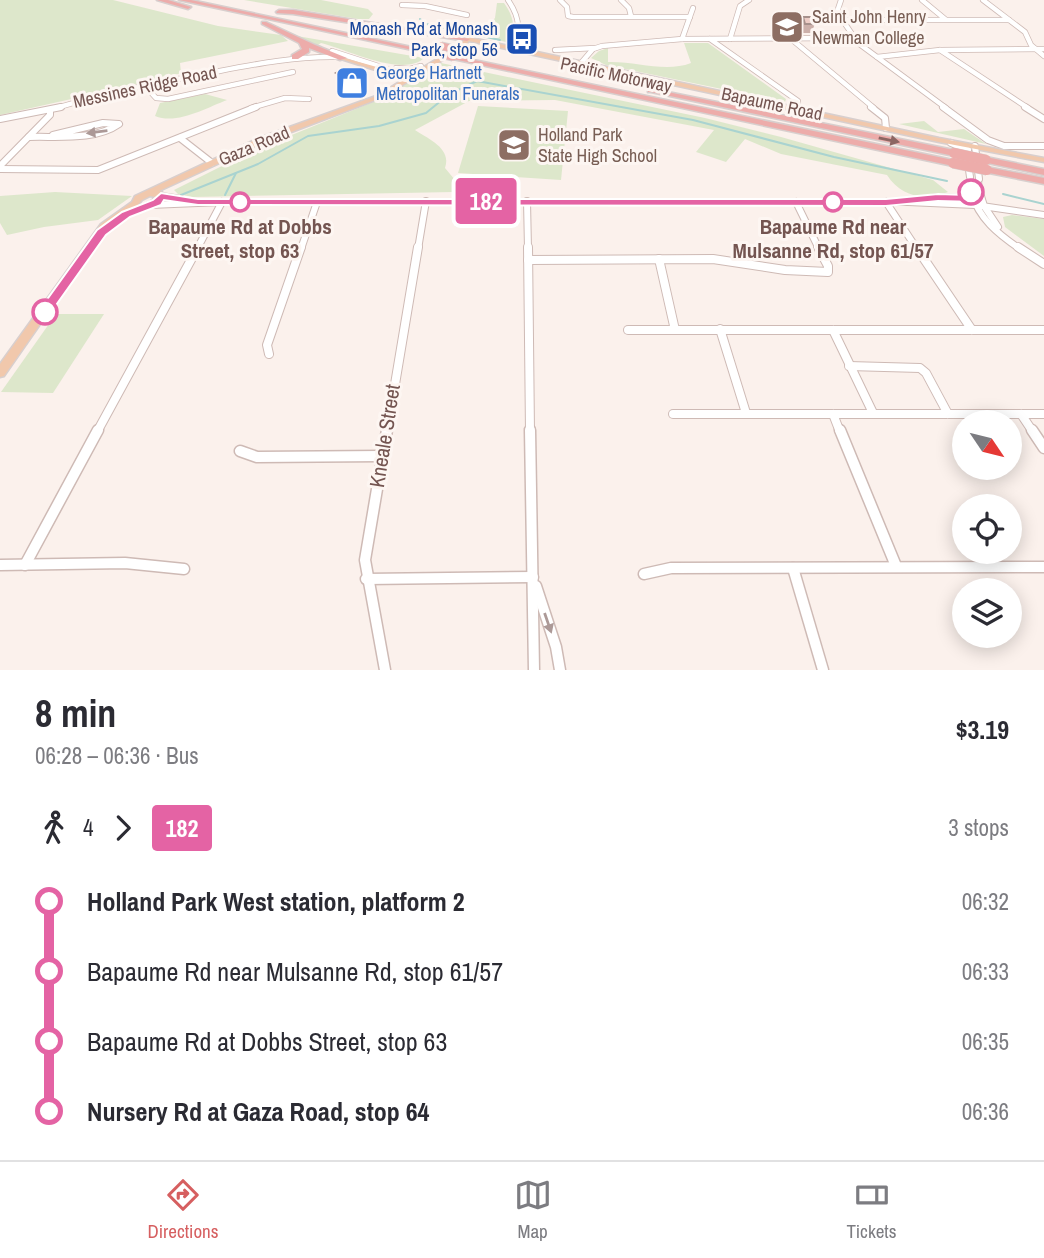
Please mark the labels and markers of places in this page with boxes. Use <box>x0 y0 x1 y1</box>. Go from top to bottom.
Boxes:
place label: Saint John Henry Newman College <box>812 4 927 50</box>
school or university icon: Saint John Henry Newman College <box>768 8 806 46</box>
place label: Monash Rd at Monash Park, stop 56 <box>350 16 498 62</box>
bus stop icon: Monash Rd at Monash Park, stop 56 <box>503 20 541 58</box>
place label: George Hartnett Metropolitan Funerals <box>376 60 520 106</box>
shop icon: George Hartnett Metropolitan Funerals <box>333 64 371 102</box>
place label: Holland Park State High School <box>538 122 657 168</box>
school or university icon: Holland Park State High School <box>495 126 533 164</box>
unlabelled marker <box>958 179 984 205</box>
marker: Bapaume Rd at Dobbs Street, stop 63 <box>230 192 250 212</box>
marker: Bapaume Rd near Mulsanne Rd, stop 61/57 <box>823 192 843 212</box>
place label: Bapaume Rd at Dobbs Street, stop 63 <box>148 212 332 265</box>
place label: Bapaume Rd near Mulsanne Rd, stop 61/57 <box>733 212 934 265</box>
unlabelled marker <box>32 299 58 325</box>

